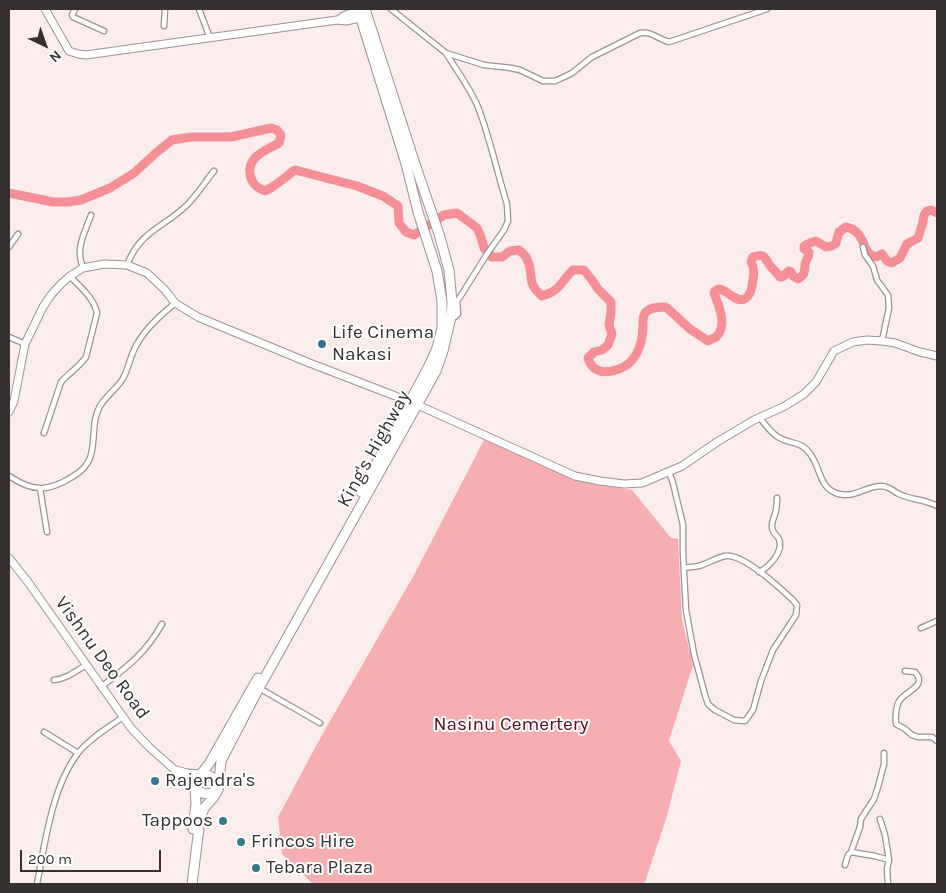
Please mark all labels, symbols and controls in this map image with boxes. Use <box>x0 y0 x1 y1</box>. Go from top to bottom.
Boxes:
north arrow <box>20 20 70 70</box>
text: N <box>46 47 65 66</box>
place label: Life Cinema Nakasi <box>332 322 434 366</box>
marker: Life Cinema Nakasi <box>316 338 328 350</box>
street label: King's Highway <box>332 387 416 511</box>
street label: Vishnu Deo Road <box>50 592 154 724</box>
park label: Nasinu Cemertery <box>433 714 589 736</box>
place label: Rajendra's <box>165 770 255 792</box>
marker: Rajendra's <box>149 775 161 787</box>
place label: Tappoos <box>142 810 213 832</box>
marker: Tappoos <box>217 815 229 827</box>
place label: Frincos Hire <box>251 831 355 853</box>
marker: Frincos Hire <box>235 836 247 848</box>
scale bar <box>22 840 164 872</box>
text: 200 m <box>28 850 72 868</box>
place label: Tebara Plaza <box>266 857 373 879</box>
marker: Tebara Plaza <box>250 862 262 874</box>

